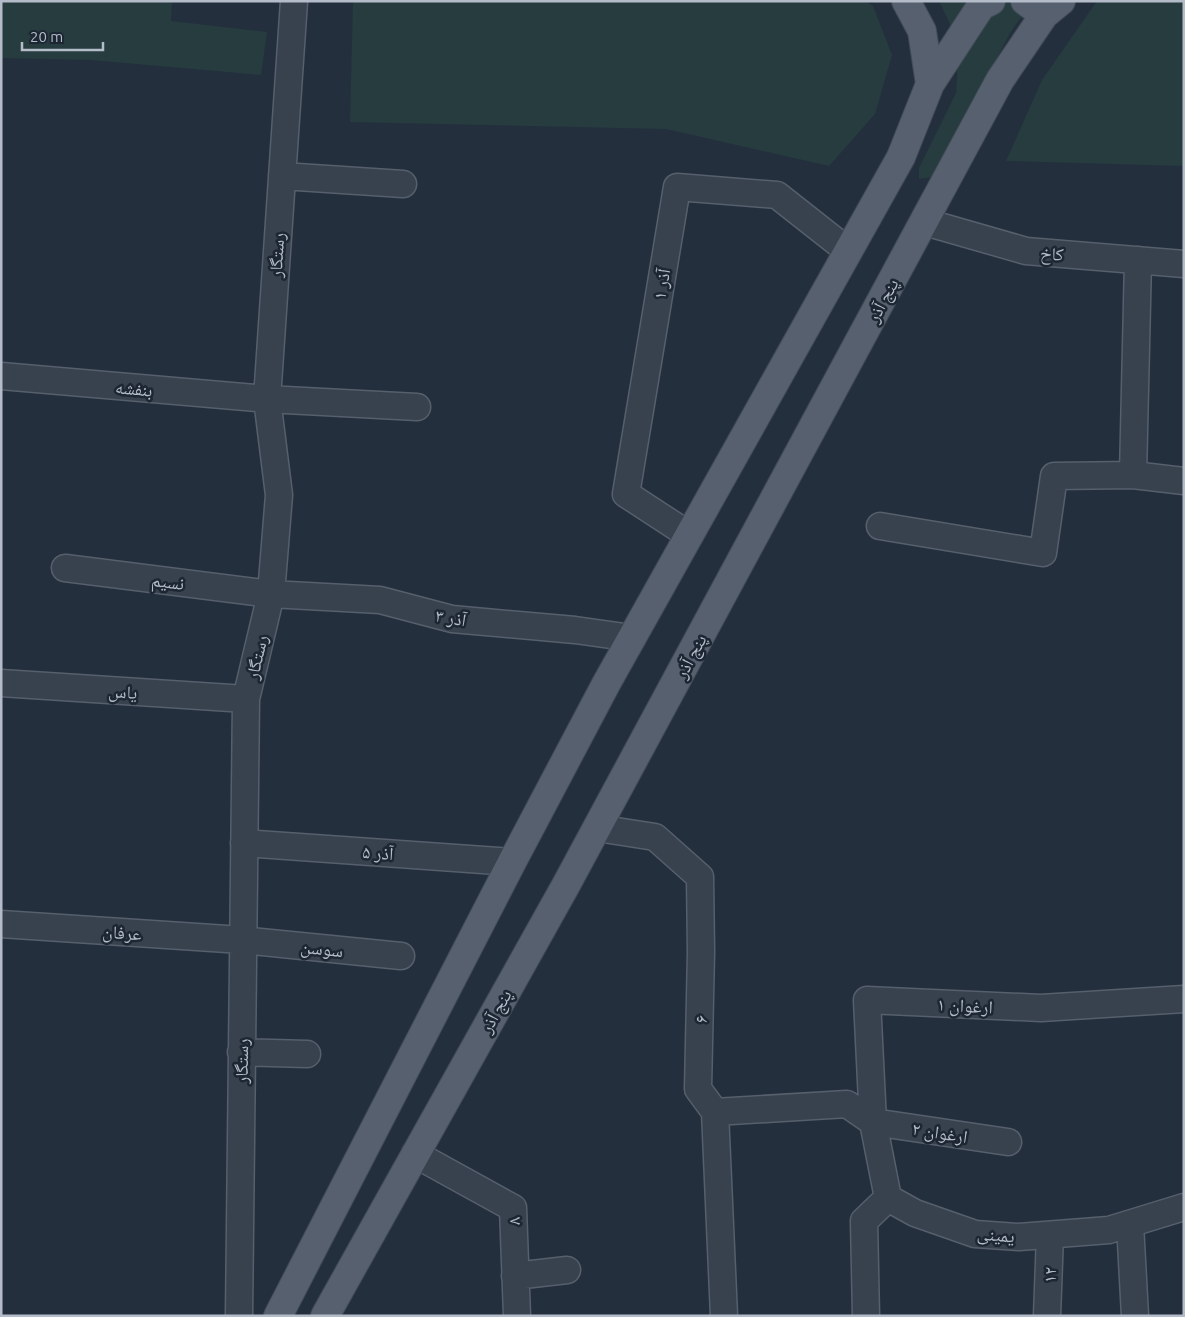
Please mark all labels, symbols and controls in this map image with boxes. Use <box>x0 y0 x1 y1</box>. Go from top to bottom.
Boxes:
scale bar <box>22 20 104 52</box>
text: 20 m <box>30 28 63 45</box>
street label: رستگار <box>264 232 289 279</box>
street label: کاخ <box>1039 242 1065 267</box>
street label: آذر ۱ <box>648 267 675 301</box>
street label: پنج آذر <box>862 275 904 327</box>
street label: بنفشه <box>114 376 153 401</box>
street label: نسیم <box>150 569 186 596</box>
street label: آذر ۳ <box>434 604 468 631</box>
street label: پنج آذر <box>670 631 712 683</box>
street label: رستگار <box>241 633 272 682</box>
street label: یاس <box>108 680 138 704</box>
street label: آذر ۵ <box>362 841 395 864</box>
street label: عرفان <box>102 921 142 945</box>
street label: سوسن <box>300 936 344 962</box>
street label: پنج آذر <box>475 986 518 1038</box>
street label: ارغوان ۱ <box>937 994 993 1018</box>
street label: ۶ <box>690 1015 710 1023</box>
street label: رستگار <box>231 1038 252 1085</box>
street label: ارغوان ۲ <box>911 1118 969 1148</box>
street label: ۸ <box>503 1217 523 1225</box>
street label: یمینی <box>976 1222 1016 1248</box>
street label: ۱۲ <box>1039 1267 1059 1283</box>

